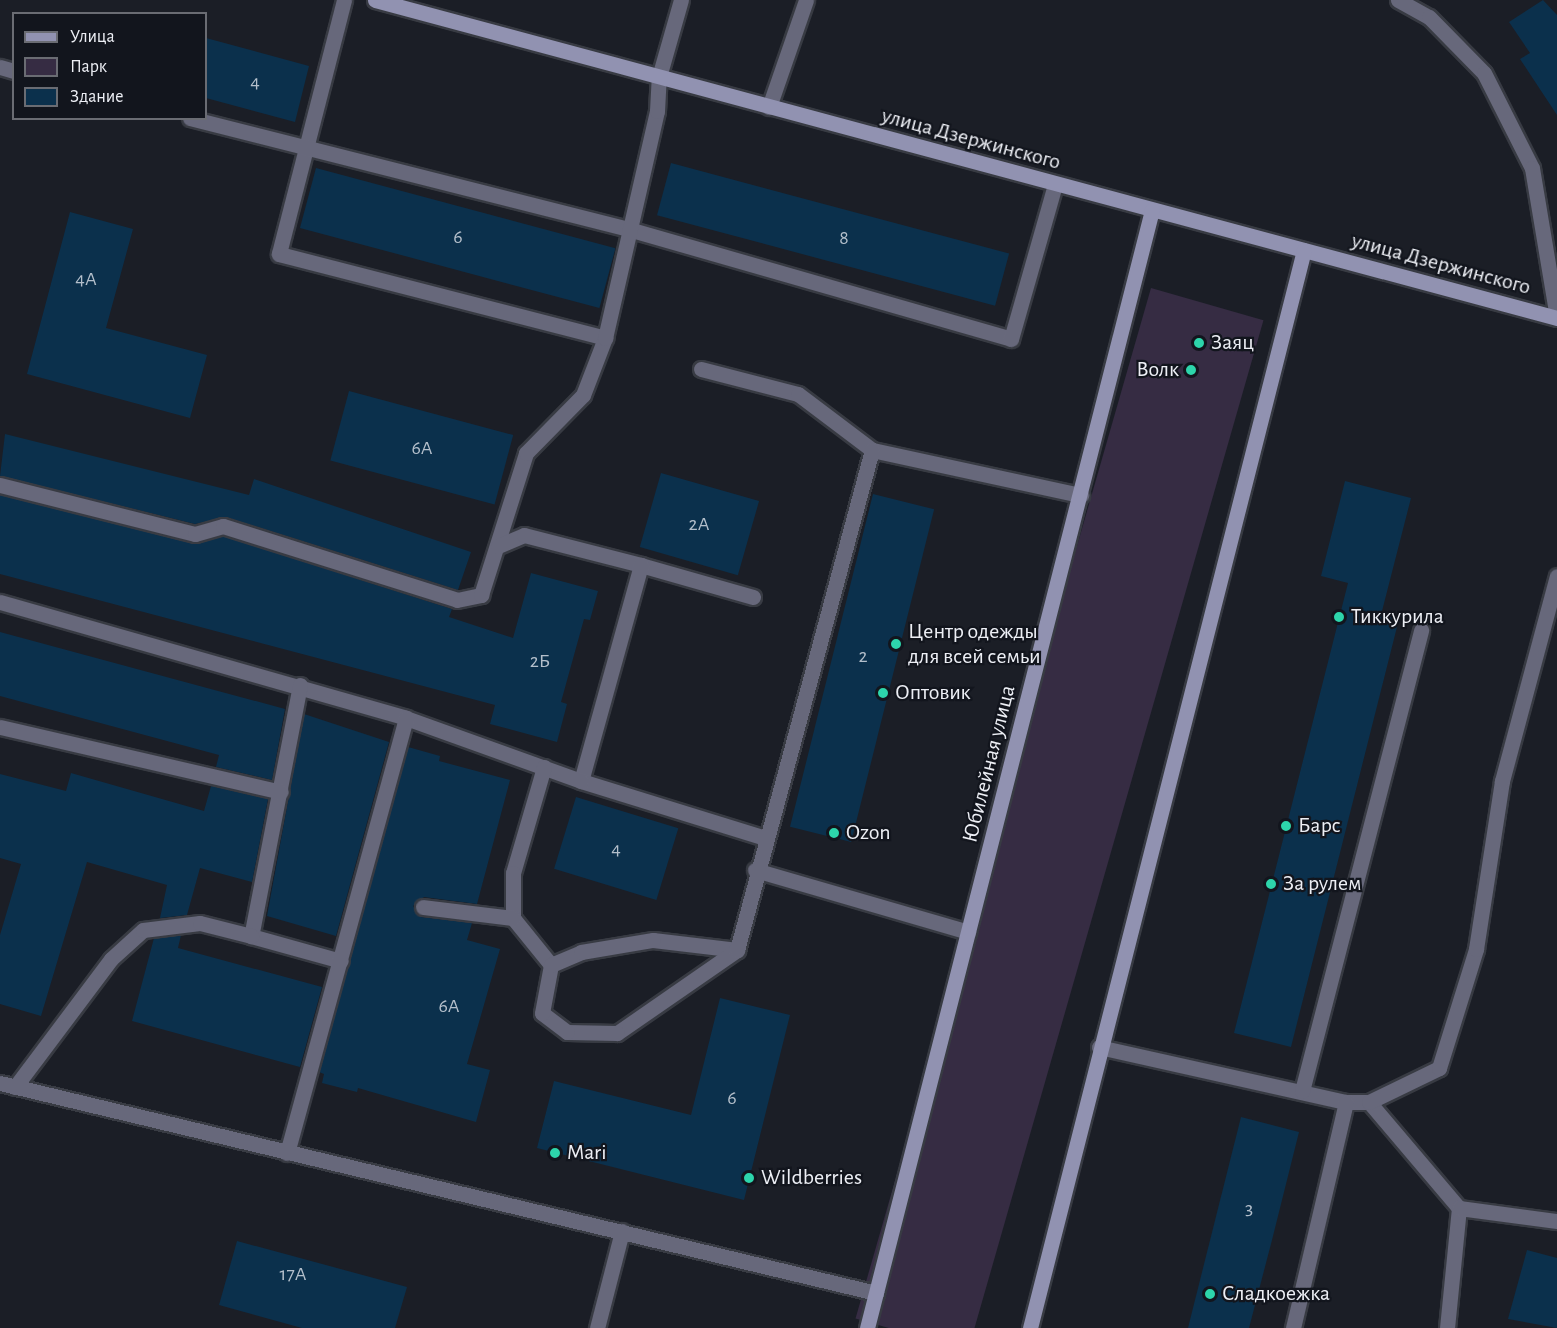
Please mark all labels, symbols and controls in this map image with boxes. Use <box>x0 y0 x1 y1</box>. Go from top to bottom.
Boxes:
legend <box>12 12 207 120</box>
text: Улица <box>70 28 115 46</box>
text: Парк <box>70 58 107 76</box>
house number: 4 <box>250 70 260 94</box>
text: Здание <box>70 88 124 106</box>
street label: улица Дзержинского <box>879 102 1063 176</box>
house number: 6 <box>453 225 463 249</box>
house number: 8 <box>839 226 849 250</box>
street label: улица Дзержинского <box>1349 227 1533 301</box>
house number: 4А <box>75 267 97 291</box>
place label: Заяц <box>1211 330 1254 356</box>
marker: Заяц <box>1192 336 1206 350</box>
place label: Волк <box>1136 357 1179 383</box>
marker: Волк <box>1184 363 1198 377</box>
house number: 6А <box>411 436 433 460</box>
house number: 2А <box>689 512 709 536</box>
place label: Тиккурила <box>1351 604 1444 630</box>
marker: Тиккурила <box>1332 610 1346 624</box>
place label: Центр одежды для всей семьи <box>908 618 1041 670</box>
marker: Центр одежды для всей семьи <box>889 637 903 651</box>
house number: 2 <box>858 644 868 668</box>
house number: 2Б <box>530 649 550 673</box>
place label: Оптовик <box>895 680 971 706</box>
street label: Юбилейная улица <box>957 682 1021 846</box>
marker: Оптовик <box>876 686 890 700</box>
place label: Барс <box>1298 813 1341 839</box>
marker: Барс <box>1279 819 1293 833</box>
place label: Ozon <box>846 820 891 846</box>
marker: Ozon <box>827 826 841 840</box>
house number: 4 <box>611 837 621 861</box>
place label: За рулем <box>1283 871 1362 897</box>
marker: За рулем <box>1264 877 1278 891</box>
house number: 6А <box>438 994 460 1018</box>
house number: 6 <box>727 1086 737 1110</box>
place label: Mari <box>567 1140 607 1166</box>
marker: Mari <box>548 1146 562 1160</box>
place label: Wildberries <box>761 1165 862 1191</box>
marker: Wildberries <box>742 1171 756 1185</box>
house number: 3 <box>1245 1196 1253 1220</box>
house number: 17А <box>280 1262 306 1286</box>
place label: Сладкоежка <box>1222 1281 1330 1307</box>
marker: Сладкоежка <box>1203 1287 1217 1301</box>

